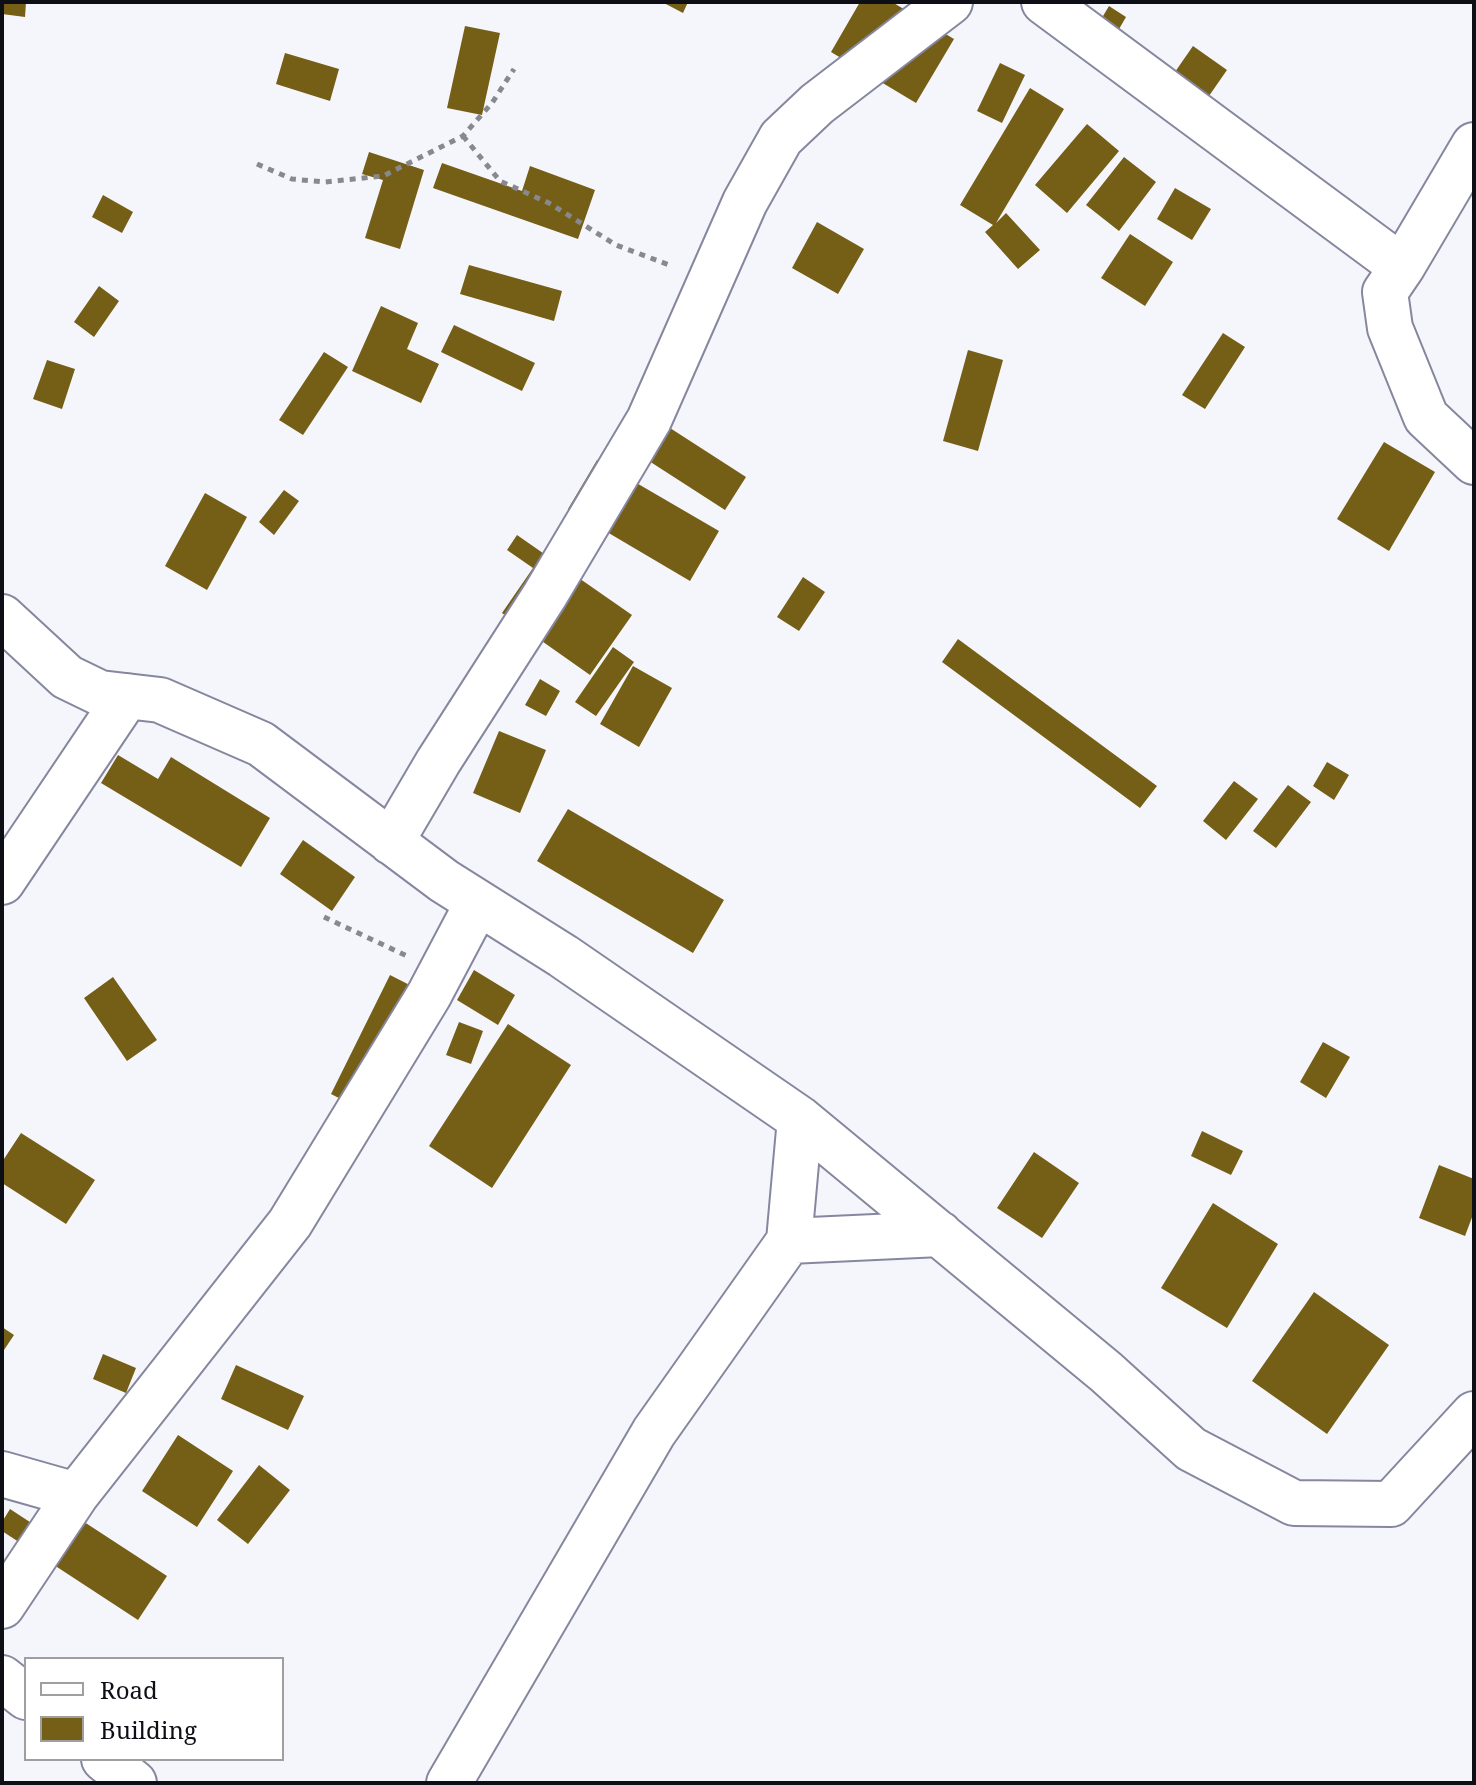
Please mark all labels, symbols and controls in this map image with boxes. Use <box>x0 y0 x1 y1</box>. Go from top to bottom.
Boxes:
legend <box>24 1657 284 1761</box>
text: Road <box>100 1673 158 1706</box>
text: Building <box>100 1713 197 1746</box>

